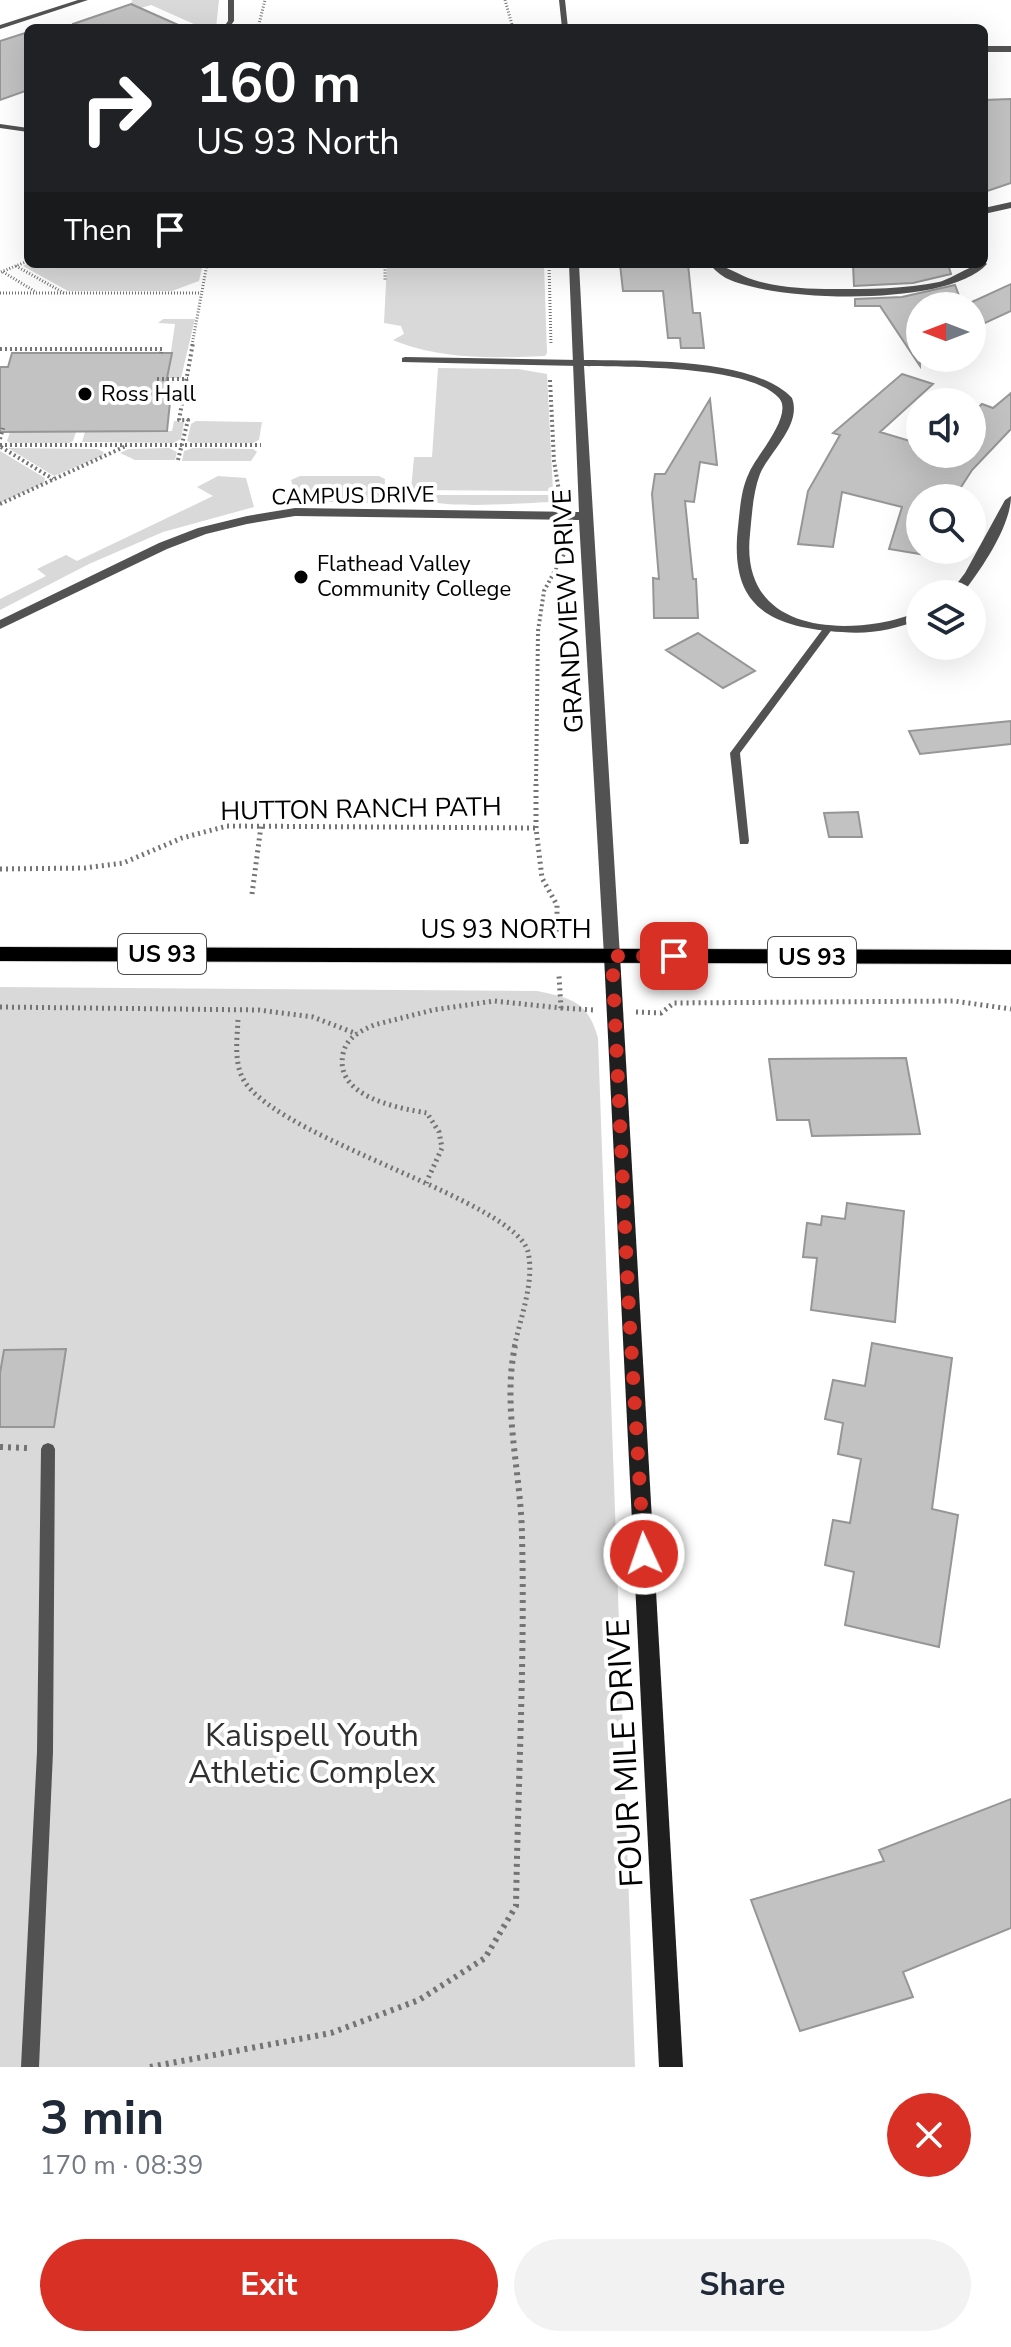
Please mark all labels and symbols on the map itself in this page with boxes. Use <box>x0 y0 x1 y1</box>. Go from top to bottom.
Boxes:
north arrow <box>906 292 986 372</box>
place label: Ross Hall <box>101 379 196 409</box>
marker: Ross Hall <box>76 385 94 403</box>
street label: CAMPUS DRIVE <box>271 480 435 512</box>
street label: GRANDVIEW DRIVE <box>544 488 592 734</box>
place label: Flathead Valley Community College <box>317 549 511 604</box>
marker: Flathead Valley Community College <box>292 568 310 586</box>
street label: HUTTON RANCH PATH <box>220 789 502 829</box>
street label: US 93 NORTH <box>421 912 591 947</box>
pin <box>640 922 708 990</box>
road number: US 93 <box>118 934 206 974</box>
road number: US 93 <box>768 937 856 977</box>
position arrow <box>602 1512 686 1596</box>
street label: FOUR MILE DRIVE <box>597 1618 653 1888</box>
park label: Kalispell Youth Athletic Complex <box>188 1714 436 1794</box>

